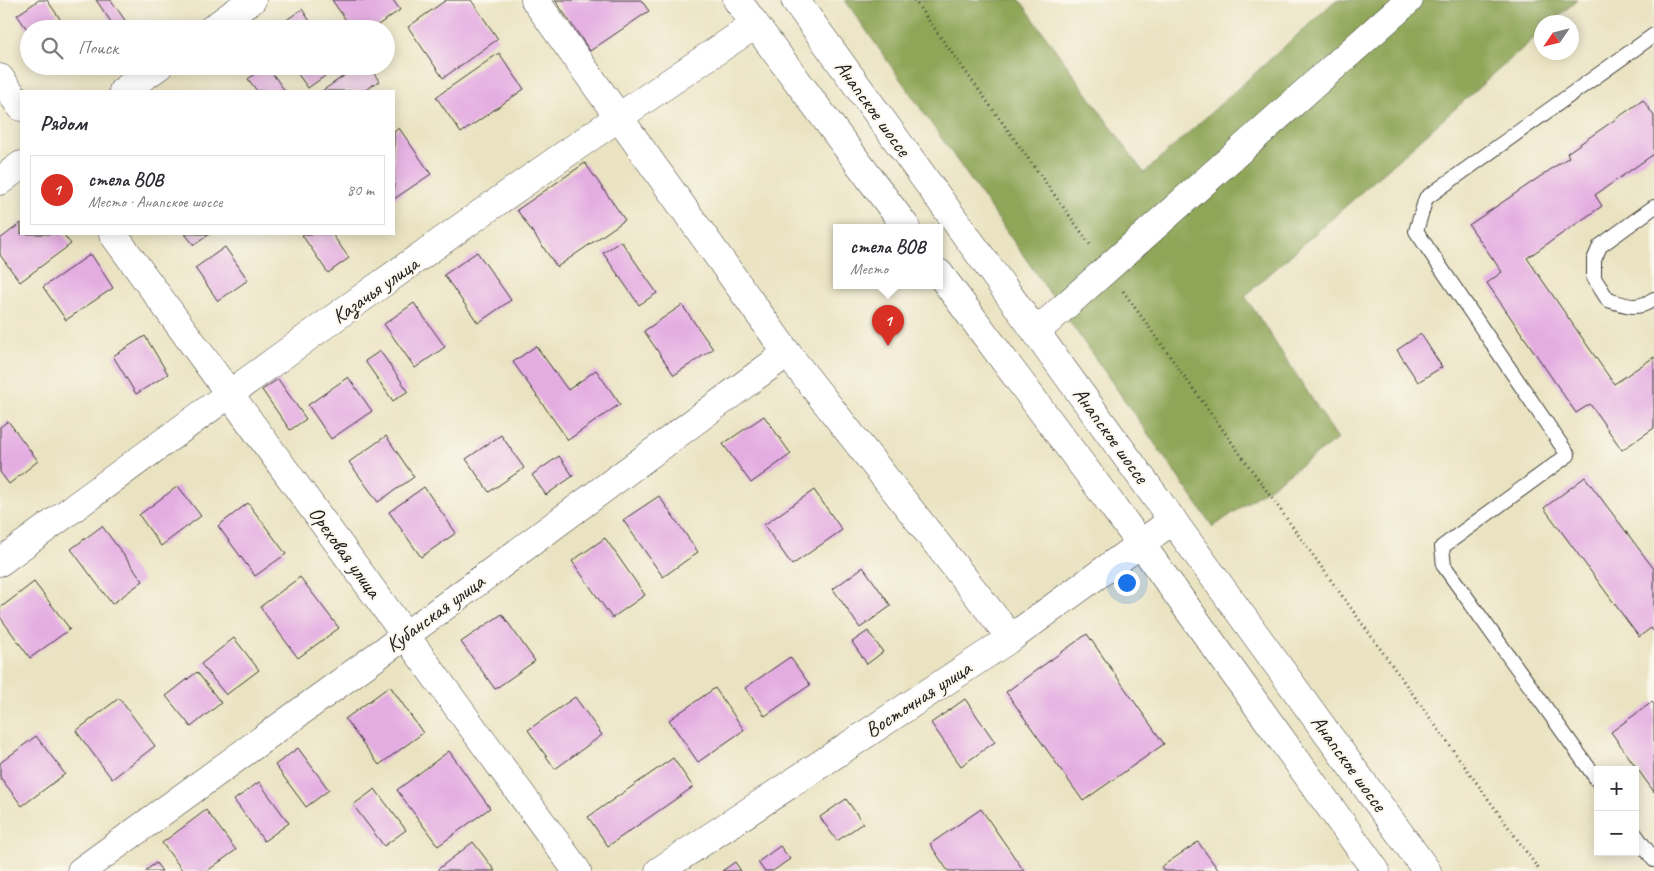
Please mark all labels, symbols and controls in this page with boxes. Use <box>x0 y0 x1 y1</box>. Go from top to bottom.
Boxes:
north arrow <box>1534 15 1579 60</box>
search box <box>20 20 395 75</box>
icon: search <box>38 34 66 62</box>
text: Поиск <box>78 36 118 60</box>
street label: Анапское шоссе <box>829 55 917 162</box>
text: Рядом <box>40 110 87 136</box>
text: стела ВОВ <box>88 168 164 192</box>
text: 1 <box>53 180 61 200</box>
text: 80 m <box>347 180 374 200</box>
text: Место · Анапское шоссе <box>88 192 223 212</box>
popup <box>833 224 943 289</box>
text: стела ВОВ <box>850 235 926 259</box>
street label: Казачья улица <box>327 249 426 330</box>
text: Место <box>850 259 888 279</box>
pin: 1 <box>872 305 904 346</box>
street label: Анапское шоссе <box>1067 382 1155 489</box>
street label: Ореховая улица <box>303 501 388 604</box>
street label: Кубанская улица <box>381 567 491 658</box>
your location <box>1114 570 1140 596</box>
street label: Восточная улица <box>860 654 978 743</box>
street label: Анапское шоссе <box>1305 710 1393 817</box>
map controls <box>1594 766 1639 856</box>
button: + <box>1594 766 1639 811</box>
button: − <box>1594 811 1639 856</box>

